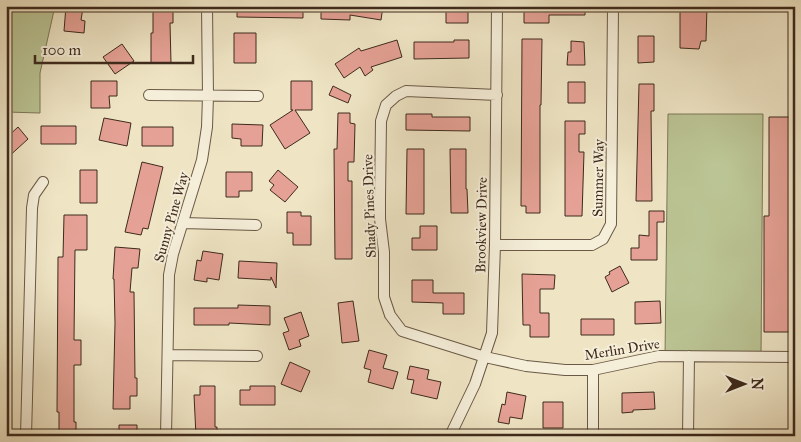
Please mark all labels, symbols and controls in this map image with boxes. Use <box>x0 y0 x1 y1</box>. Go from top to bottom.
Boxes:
scale bar <box>35 32 192 64</box>
text: 100 m <box>42 41 82 59</box>
street label: Summer Way <box>589 138 608 217</box>
street label: Shady Pines Drive <box>359 154 380 258</box>
street label: Sunny Pine Way <box>150 170 193 264</box>
street label: Brookview Drive <box>472 177 491 273</box>
street label: Merlin Drive <box>583 335 661 364</box>
north arrow <box>718 360 768 410</box>
text: N <box>748 378 765 390</box>

